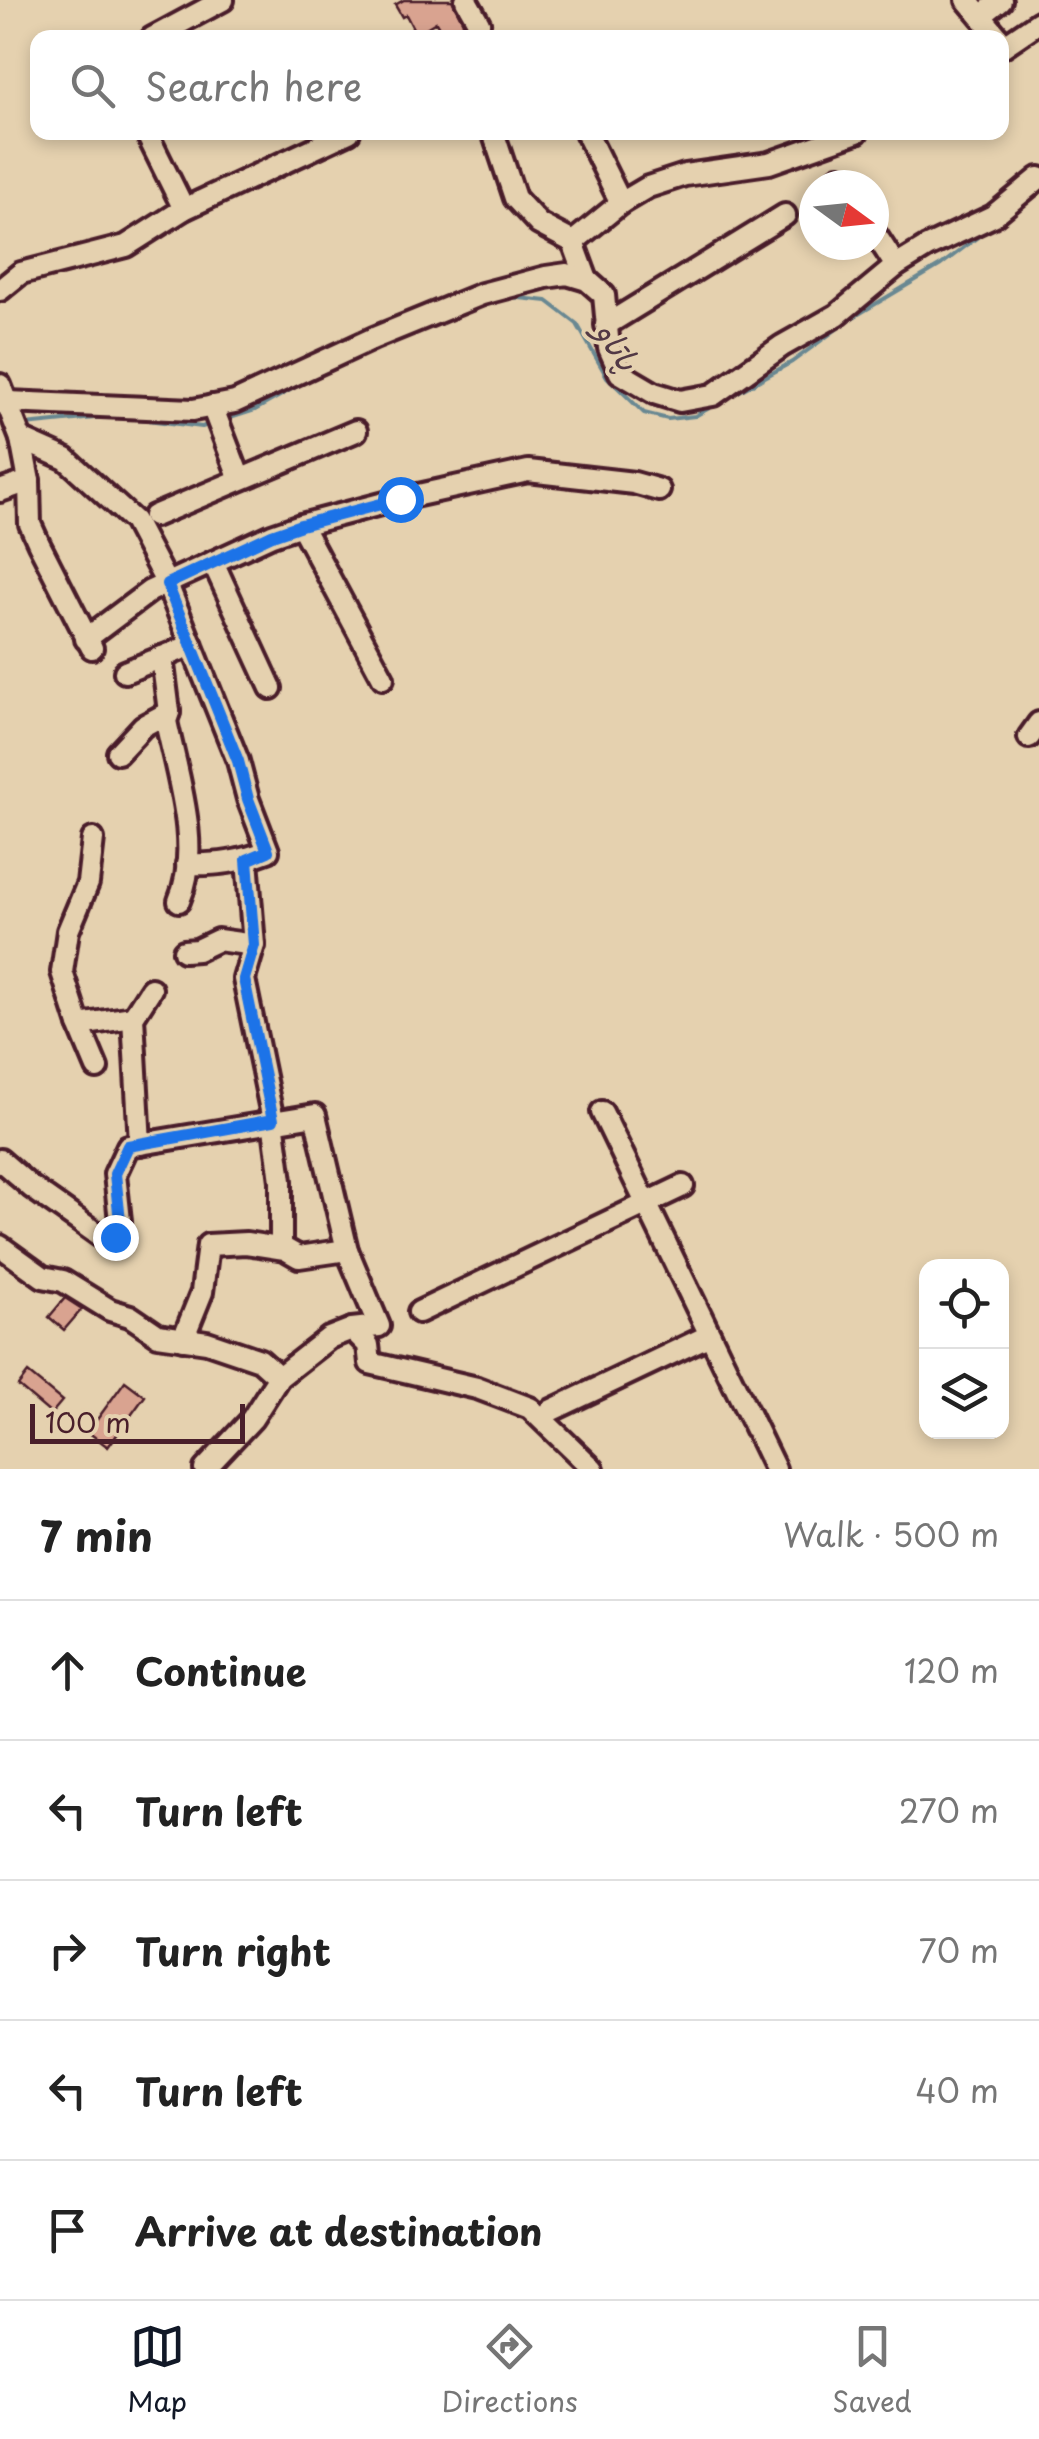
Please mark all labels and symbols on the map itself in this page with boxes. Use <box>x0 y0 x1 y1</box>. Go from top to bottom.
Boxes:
north arrow <box>799 170 889 260</box>
water label: پاتاو <box>582 307 653 381</box>
route start <box>378 477 424 523</box>
route end <box>93 1215 139 1261</box>
scale bar <box>30 1399 245 1444</box>

